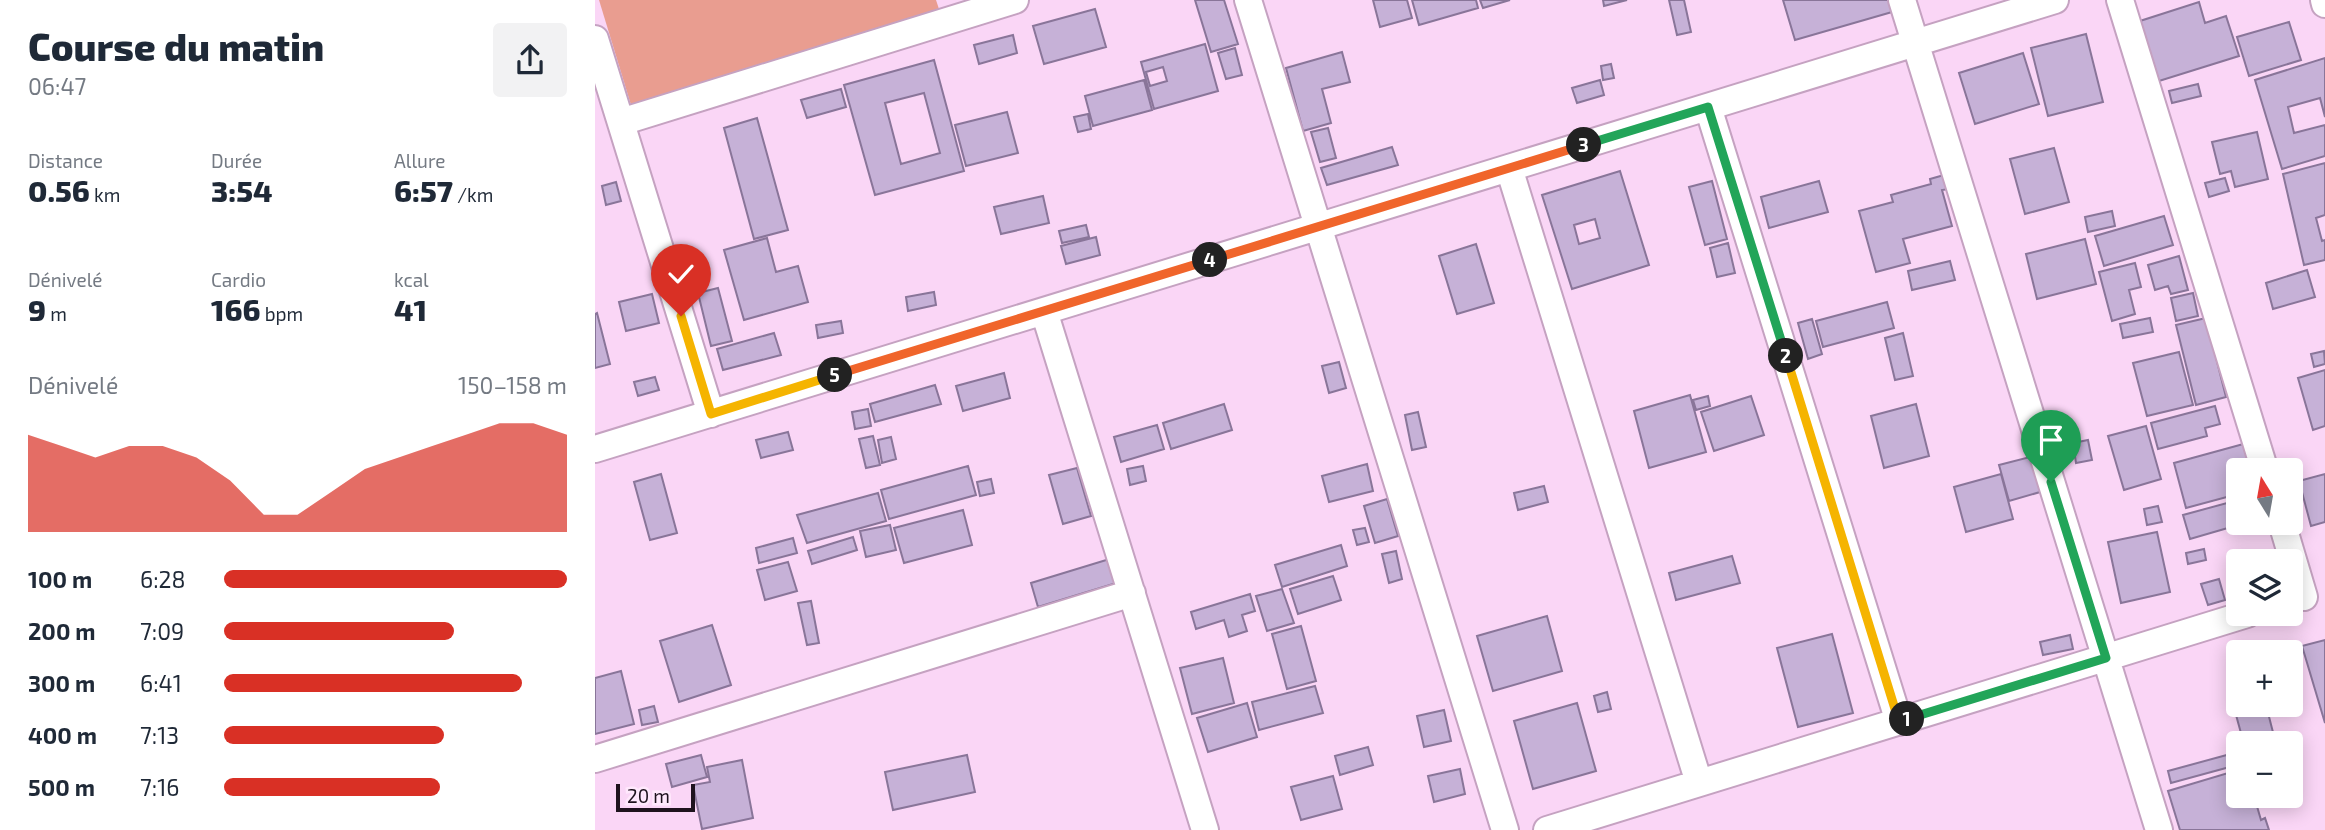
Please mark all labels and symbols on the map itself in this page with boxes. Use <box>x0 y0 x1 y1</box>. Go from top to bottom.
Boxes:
pin: 3 <box>1567 128 1601 162</box>
pin: 4 <box>1193 243 1227 278</box>
pin <box>651 244 711 316</box>
pin: 2 <box>1769 338 1803 374</box>
pin: 5 <box>817 358 853 392</box>
pin <box>2021 410 2081 482</box>
north arrow <box>2226 458 2303 536</box>
pin: 1 <box>1889 702 1925 736</box>
scale bar <box>616 781 695 813</box>

